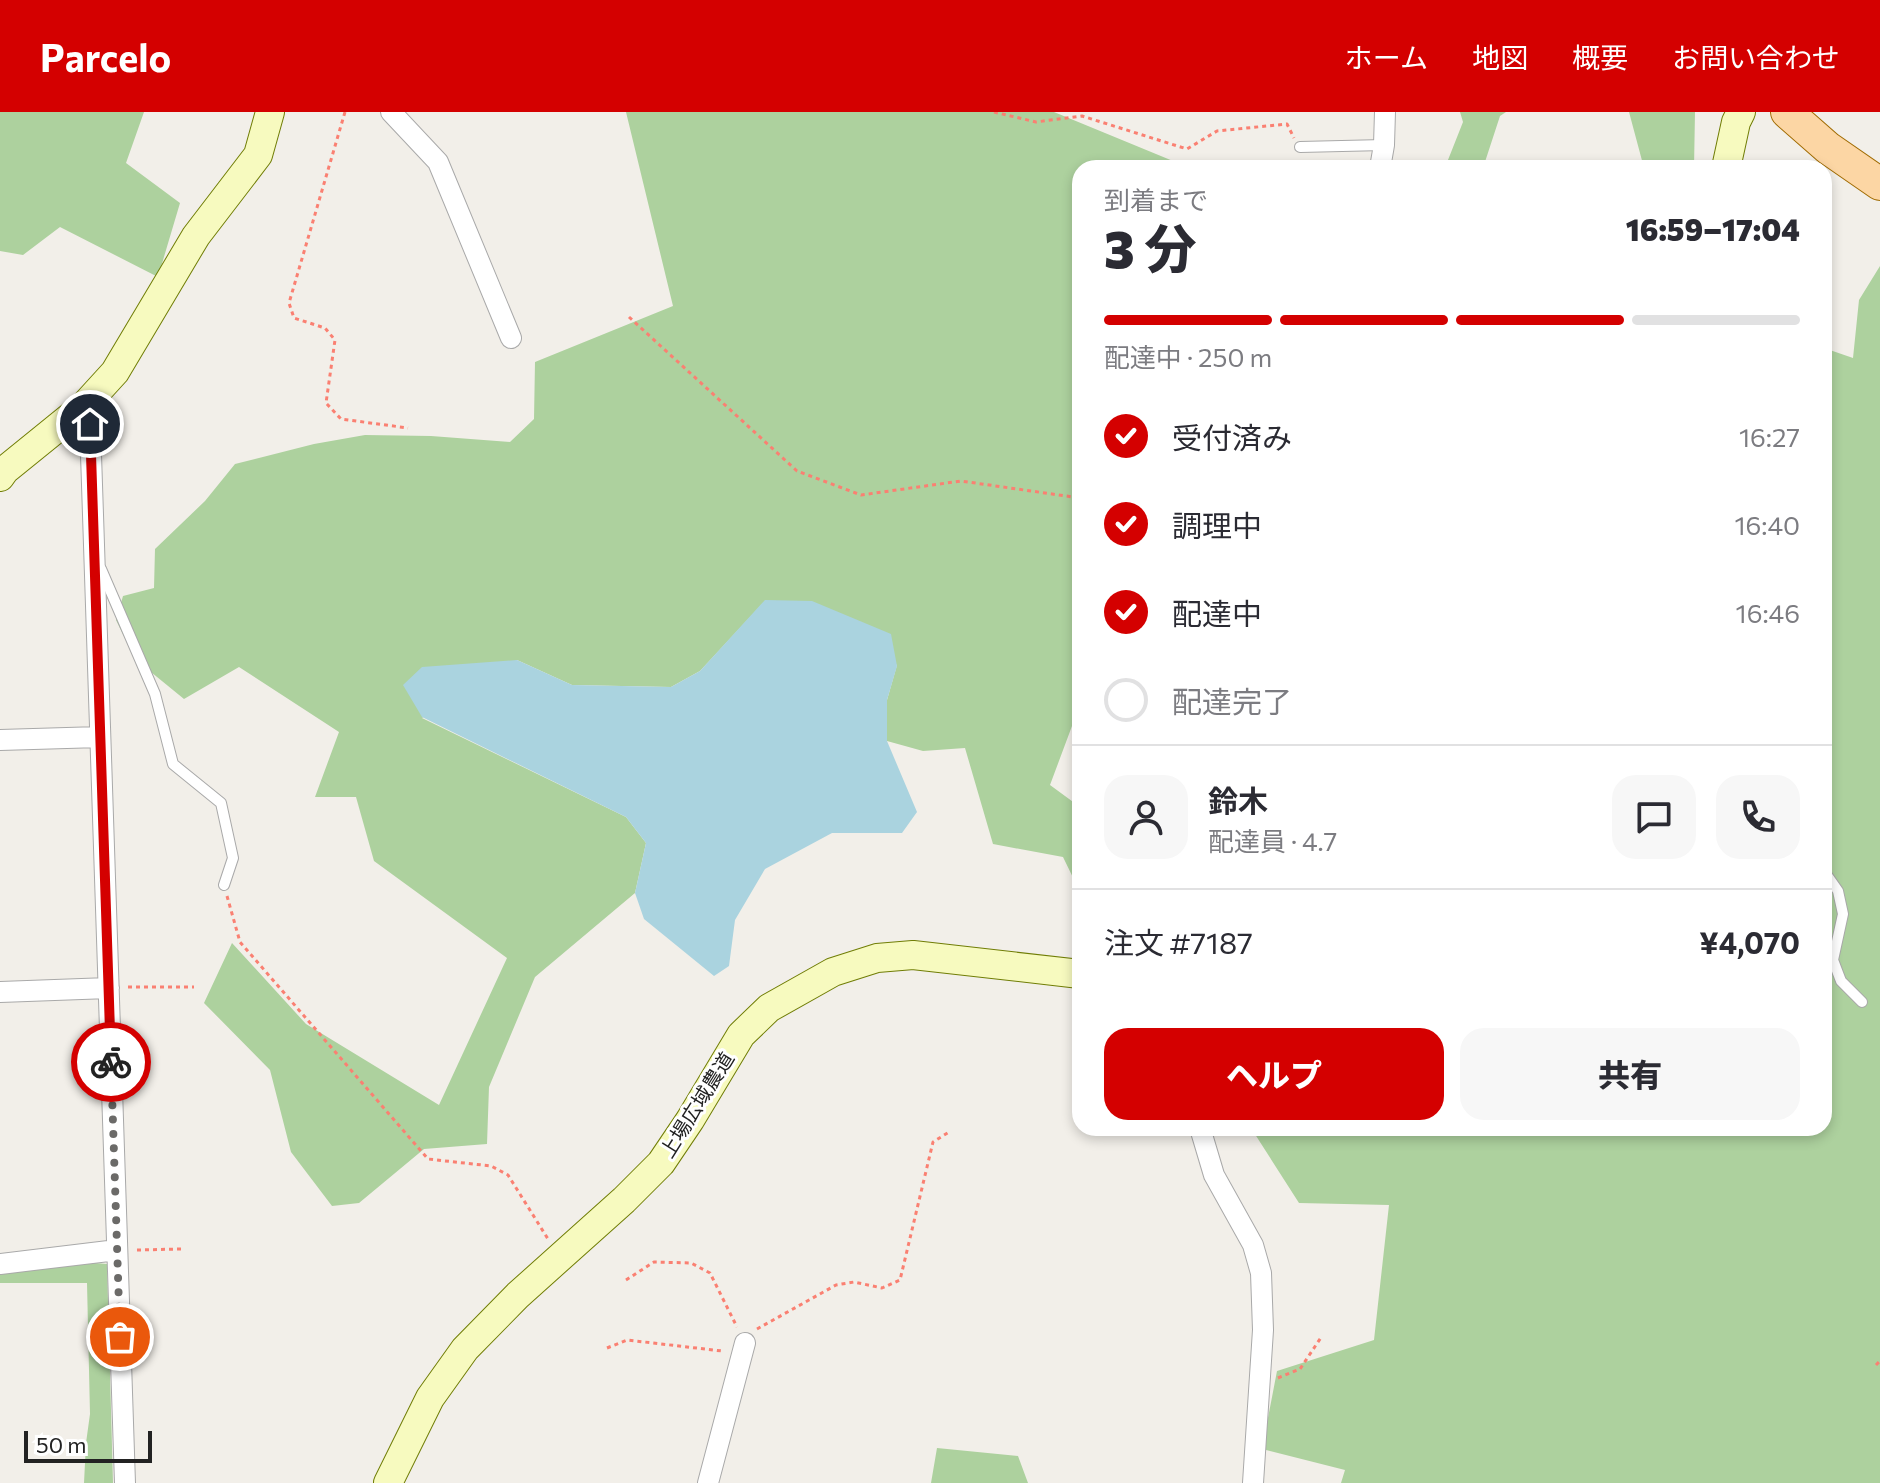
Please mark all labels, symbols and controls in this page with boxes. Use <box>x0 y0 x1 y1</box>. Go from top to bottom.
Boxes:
text: Parcelo <box>40 33 171 80</box>
text: ホーム <box>1345 40 1428 74</box>
text: 地図 <box>1472 40 1528 74</box>
text: 概要 <box>1572 40 1628 74</box>
text: お問い合わせ <box>1672 40 1840 74</box>
text: 到着まで <box>1104 184 1208 215</box>
text: 16:59–17:04 <box>1626 210 1800 247</box>
text: 3 分 <box>1104 215 1197 279</box>
text: 配達中 · 250 m <box>1104 341 1272 372</box>
pin <box>56 390 124 458</box>
icon: home <box>68 402 112 446</box>
icon: check <box>1104 414 1148 458</box>
text: 受付済み <box>1172 418 1292 455</box>
text: 16:27 <box>1739 421 1800 452</box>
icon: check <box>1104 502 1148 546</box>
text: 調理中 <box>1172 506 1262 543</box>
text: 16:40 <box>1734 509 1800 540</box>
icon: check <box>1104 590 1148 634</box>
text: 配達中 <box>1172 594 1262 631</box>
text: 16:46 <box>1736 597 1800 628</box>
text: 配達完了 <box>1172 682 1292 719</box>
button: person <box>1104 775 1188 859</box>
button: chat <box>1612 775 1696 859</box>
button: phone <box>1716 775 1800 859</box>
text: 鈴木 <box>1208 781 1268 818</box>
text: 配達員 · 4.7 <box>1208 825 1337 856</box>
text: 注文 #7187 <box>1104 923 1253 960</box>
text: ¥4,070 <box>1699 923 1800 960</box>
courier <box>71 1022 151 1102</box>
button: ヘルプ <box>1104 1028 1444 1120</box>
button: 共有 <box>1460 1028 1800 1120</box>
icon: bike <box>89 1040 133 1084</box>
street label: 上場広域農道 <box>654 1047 738 1162</box>
pin <box>86 1303 154 1371</box>
icon: bag <box>98 1315 142 1359</box>
scale bar <box>24 1427 152 1463</box>
text: 50 m <box>36 1431 86 1458</box>

